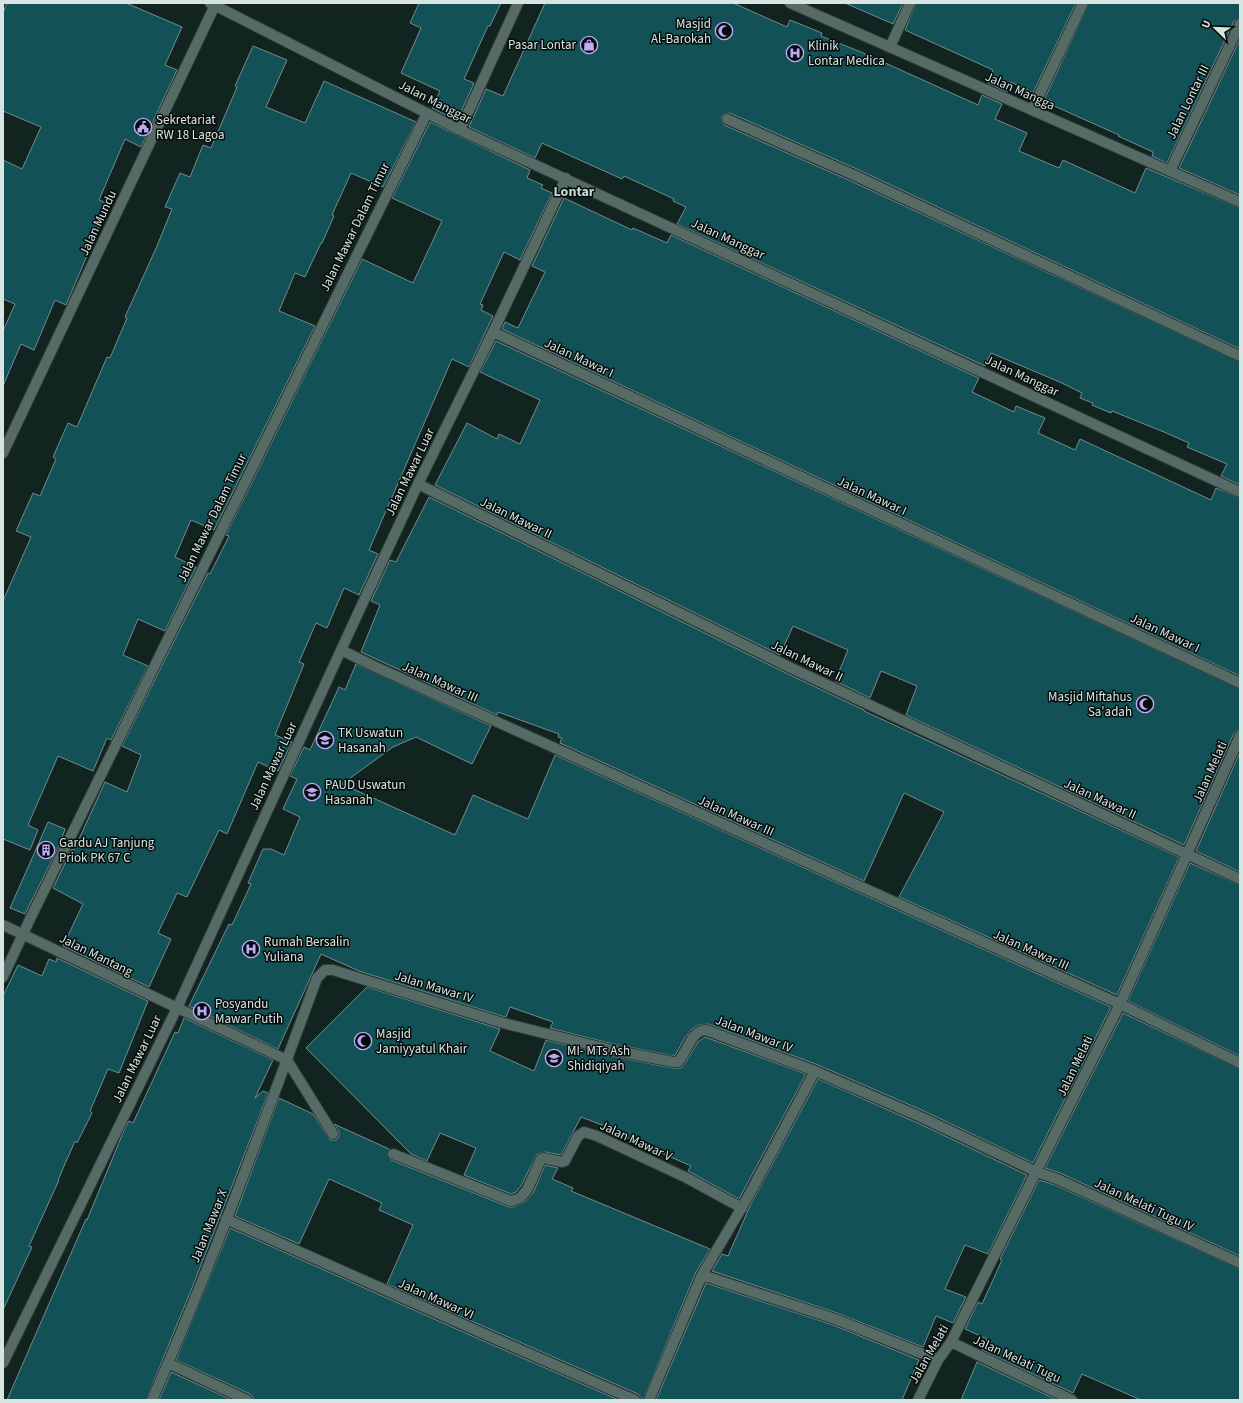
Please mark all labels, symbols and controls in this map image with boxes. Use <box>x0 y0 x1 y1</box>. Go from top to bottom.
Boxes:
north arrow <box>1195 8 1235 48</box>
place label: Masjid Al-Barokah <box>651 15 711 48</box>
text: U <box>1198 18 1215 31</box>
mosque icon: Masjid Al-Barokah <box>714 21 734 41</box>
shop icon: Pasar Lontar <box>579 35 599 55</box>
place label: Pasar Lontar <box>508 36 576 54</box>
place label: Klinik Lontar Medica <box>808 37 885 70</box>
hospital icon: Klinik Lontar Medica <box>785 43 805 63</box>
street label: Jalan Lontar III <box>1162 62 1214 142</box>
street label: Jalan Mangga <box>982 68 1058 114</box>
street label: Jalan Manggar <box>396 76 475 128</box>
place label: Sekretariat RW 18 Lagoa <box>156 111 224 144</box>
public building icon: Sekretariat RW 18 Lagoa <box>133 117 153 137</box>
street label: Jalan Mawar Dalam Timur <box>316 159 394 295</box>
district label: Lontar <box>554 182 595 202</box>
street label: Jalan Mundu <box>75 187 121 259</box>
street label: Jalan Manggar <box>688 214 768 264</box>
street label: Jalan Mawar I <box>541 334 617 382</box>
street label: Jalan Manggar <box>982 351 1062 401</box>
street label: Jalan Mawar Luar <box>381 425 439 519</box>
street label: Jalan Mawar Dalam Timur <box>173 450 251 586</box>
street label: Jalan Mawar I <box>834 472 910 520</box>
street label: Jalan Mawar II <box>477 493 555 543</box>
street label: Jalan Mawar I <box>1127 609 1203 657</box>
street label: Jalan Mawar II <box>768 636 846 686</box>
street label: Jalan Mawar III <box>399 657 481 707</box>
place label: Masjid Miftahus Sa'adah <box>1048 688 1133 721</box>
mosque icon: Masjid Miftahus Sa'adah <box>1135 694 1155 714</box>
street label: Jalan Mawar Luar <box>245 718 302 813</box>
place label: TK Uswatun Hasanah <box>338 724 403 757</box>
school or university icon: TK Uswatun Hasanah <box>315 730 335 750</box>
street label: Jalan Melati <box>1188 738 1232 806</box>
street label: Jalan Mawar II <box>1061 774 1139 824</box>
place label: PAUD Uswatun Hasanah <box>325 776 406 809</box>
school or university icon: PAUD Uswatun Hasanah <box>302 782 322 802</box>
street label: Jalan Mawar III <box>695 791 777 841</box>
place label: Gardu AJ Tanjung Priok PK 67 C <box>59 834 155 867</box>
building icon: Gardu AJ Tanjung Priok PK 67 C <box>36 840 56 860</box>
street label: Jalan Mawar III <box>990 925 1072 975</box>
street label: Jalan Mantang <box>56 929 136 981</box>
place label: Rumah Bersalin Yuliana <box>263 933 350 966</box>
hospital icon: Rumah Bersalin Yuliana <box>241 939 261 959</box>
street label: Jalan Mawar IV <box>392 966 476 1008</box>
place label: Posyandu Mawar Putih <box>215 995 283 1028</box>
hospital icon: Posyandu Mawar Putih <box>192 1001 212 1021</box>
street label: Jalan Mawar IV <box>713 1011 795 1057</box>
street label: Jalan Mawar Luar <box>108 1012 166 1106</box>
place label: Masjid Jamiyyatul Khair <box>376 1025 468 1058</box>
mosque icon: Masjid Jamiyyatul Khair <box>353 1031 373 1051</box>
street label: Jalan Melati <box>1053 1033 1097 1099</box>
place label: MI- MTs Ash Shidiqiyah <box>567 1042 630 1075</box>
school or university icon: MI- MTs Ash Shidiqiyah <box>544 1048 564 1068</box>
street label: Jalan Mawar V <box>597 1116 675 1166</box>
street label: Jalan Melati Tugu IV <box>1091 1174 1197 1236</box>
street label: Jalan Mawar X <box>186 1186 232 1265</box>
street label: Jalan Mawar VI <box>395 1274 477 1324</box>
street label: Jalan Melati <box>905 1321 953 1387</box>
street label: Jalan Melati Tugu <box>970 1331 1064 1387</box>

